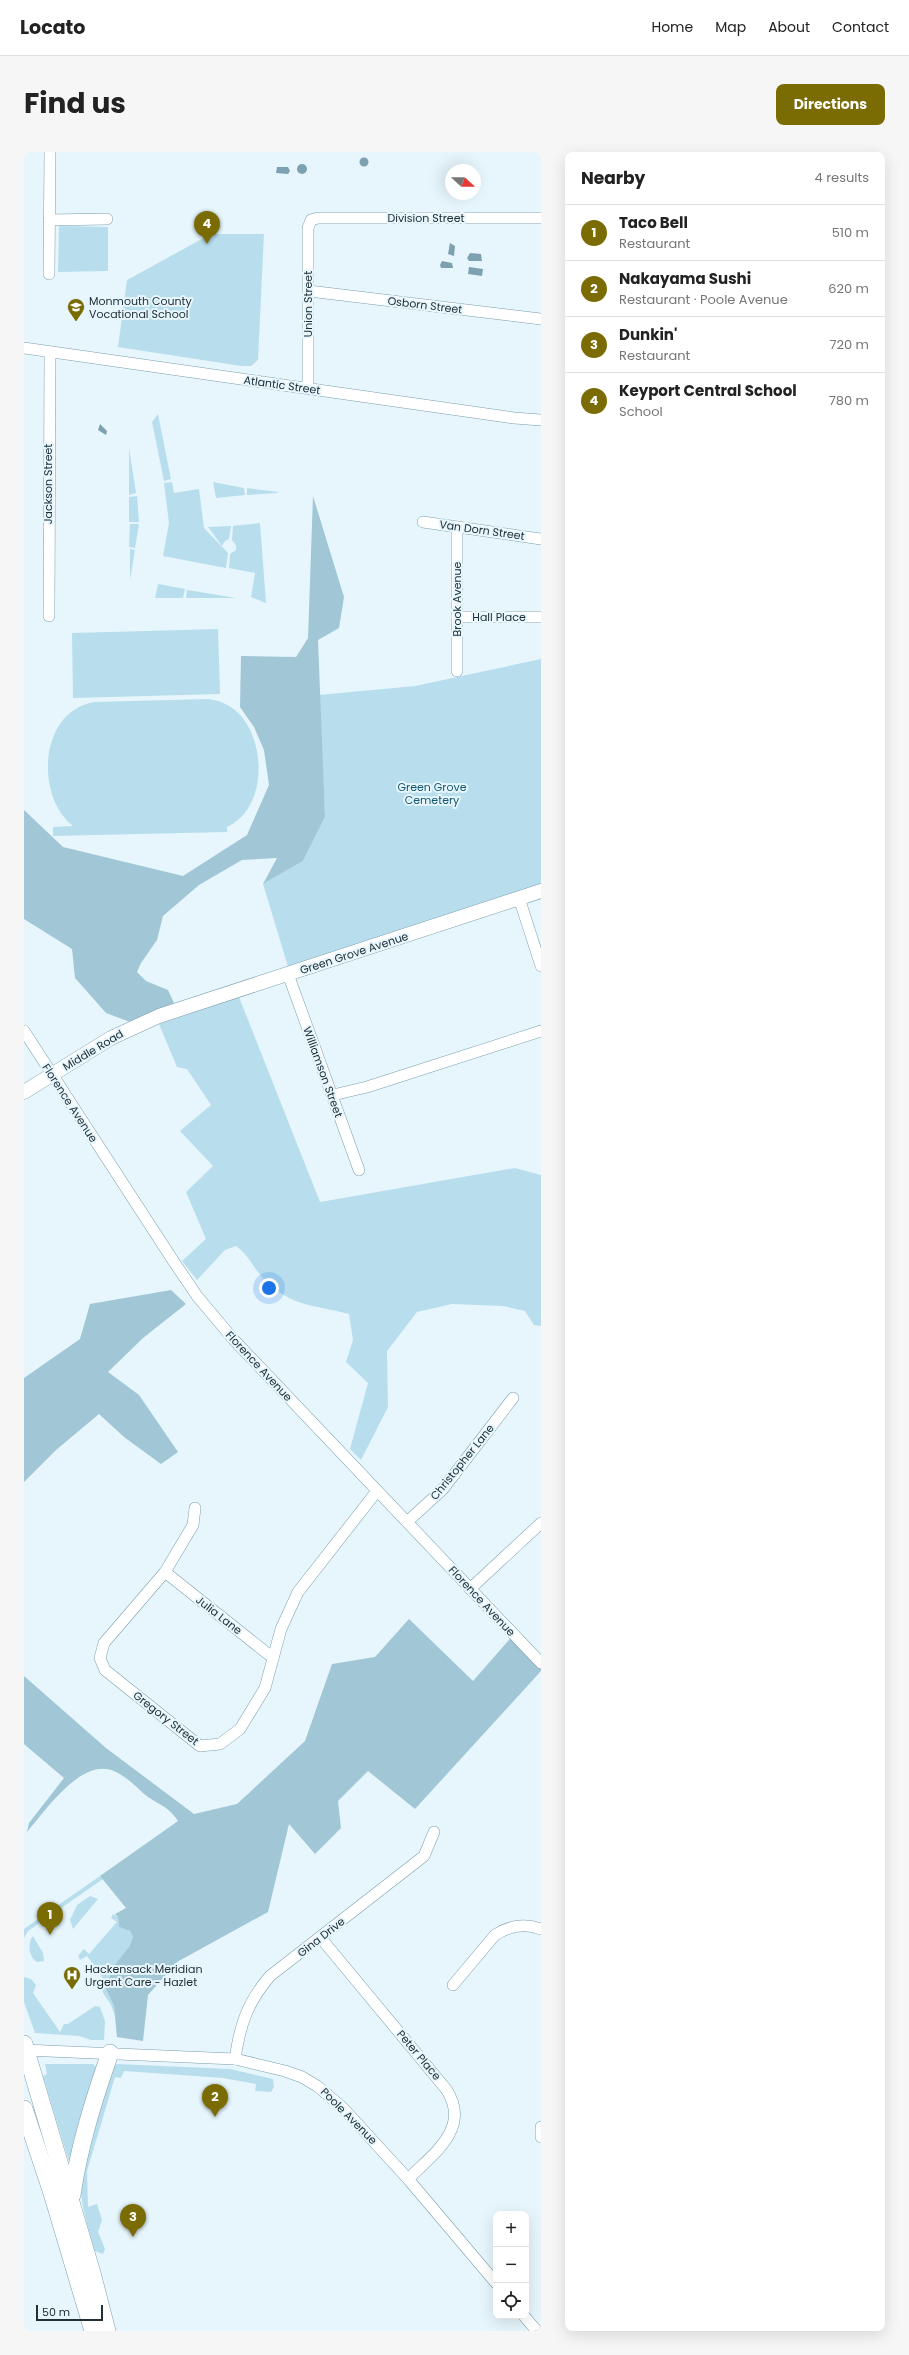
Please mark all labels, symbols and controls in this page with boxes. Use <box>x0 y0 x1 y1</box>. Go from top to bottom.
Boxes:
text: Locato <box>20 14 85 41</box>
text: Home <box>651 17 693 37</box>
text: Map <box>715 17 746 37</box>
text: About <box>768 17 810 37</box>
text: Contact <box>832 17 889 37</box>
text: Find us <box>24 84 126 123</box>
button: Directions <box>776 84 885 125</box>
north arrow <box>445 164 481 200</box>
text: Nearby <box>581 166 645 190</box>
text: 4 results <box>815 168 869 187</box>
street label: Division Street <box>387 210 465 226</box>
pin: 4 <box>194 211 220 244</box>
text: Taco Bell <box>619 212 688 233</box>
text: 1 <box>592 223 596 242</box>
text: 510 m <box>832 223 869 242</box>
text: Restaurant <box>619 234 690 253</box>
text: Nakayama Sushi <box>619 268 751 289</box>
street label: Union Street <box>300 271 316 337</box>
text: 2 <box>590 279 598 298</box>
text: 620 m <box>828 279 869 298</box>
text: Restaurant · Poole Avenue <box>619 290 788 309</box>
street label: Osborn Street <box>387 292 463 318</box>
place label: Monmouth County Vocational School <box>89 293 193 322</box>
school or university icon: Monmouth County Vocational School <box>66 297 86 322</box>
text: Dunkin' <box>619 324 677 345</box>
text: 3 <box>590 335 598 354</box>
text: 720 m <box>829 335 869 354</box>
text: Restaurant <box>619 346 690 365</box>
street label: Atlantic Street <box>243 372 321 398</box>
text: Keyport Central School <box>619 380 797 401</box>
text: 4 <box>590 391 598 410</box>
text: 780 m <box>829 391 869 410</box>
text: School <box>619 402 663 421</box>
street label: Jackson Street <box>40 444 56 524</box>
street label: Van Dorn Street <box>438 516 526 544</box>
street label: Brook Avenue <box>449 561 465 636</box>
street label: Hall Place <box>472 609 526 625</box>
park label: Green Grove Cemetery <box>398 779 467 808</box>
street label: Green Grove Avenue <box>298 928 410 978</box>
street label: Williamson Street <box>299 1024 347 1120</box>
street label: Middle Road <box>60 1026 126 1074</box>
street label: Florence Avenue <box>39 1060 102 1146</box>
your location <box>259 1278 279 1298</box>
street label: Florence Avenue <box>222 1327 296 1405</box>
street label: Christopher Lane <box>426 1420 498 1503</box>
street label: Florence Avenue <box>445 1562 519 1640</box>
street label: Julia Lane <box>193 1592 246 1638</box>
street label: Gregory Street <box>130 1687 202 1749</box>
pin: 1 <box>37 1902 63 1935</box>
street label: Gina Drive <box>294 1913 348 1961</box>
place label: Hackensack Meridian Urgent Care - Hazlet <box>85 1961 202 1990</box>
hospital icon: Hackensack Meridian Urgent Care - Hazlet <box>62 1965 82 1990</box>
street label: Peter Place <box>393 2026 445 2084</box>
pin: 2 <box>202 2084 228 2117</box>
street label: Poole Avenue <box>317 2084 381 2148</box>
pin: 3 <box>120 2204 146 2237</box>
map controls <box>493 2211 529 2319</box>
button: + <box>493 2211 529 2247</box>
button: − <box>493 2247 529 2283</box>
button: locate <box>493 2283 529 2319</box>
scale bar <box>36 2303 103 2322</box>
text: 50 m <box>42 2304 70 2320</box>

